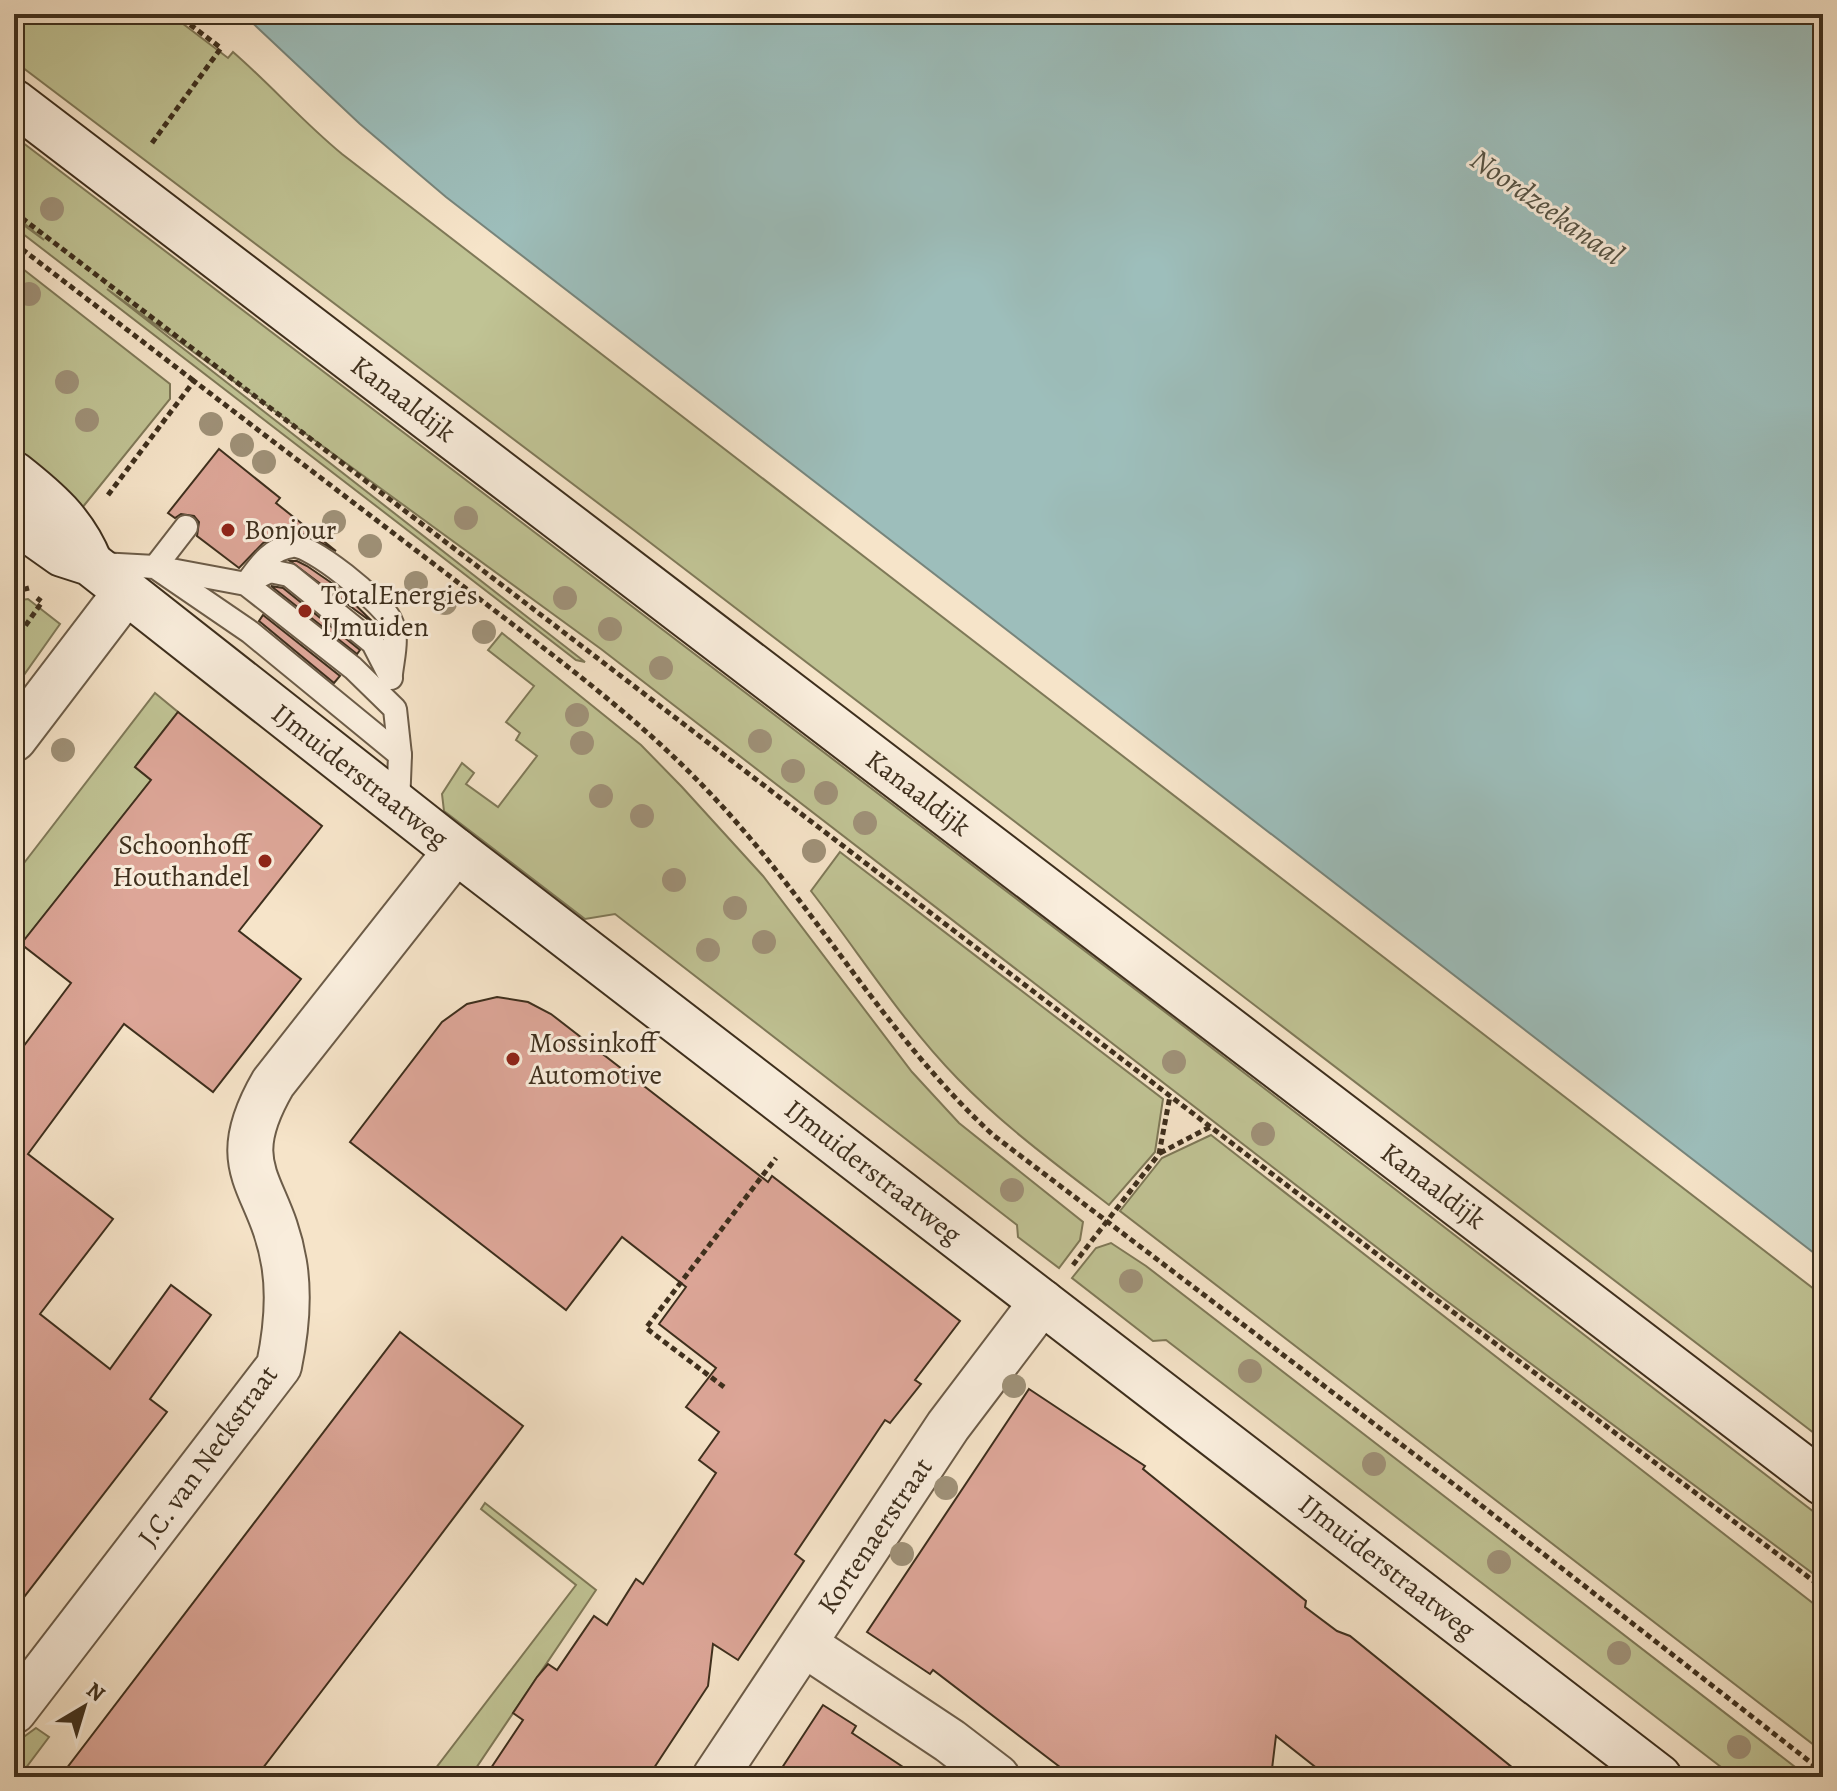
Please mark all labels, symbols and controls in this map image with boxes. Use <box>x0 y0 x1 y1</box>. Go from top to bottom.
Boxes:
water label: Noordzeekanaal <box>1462 139 1632 275</box>
street label: Kanaaldijk <box>343 347 463 451</box>
place label: Bonjour <box>244 511 337 549</box>
marker: Bonjour <box>219 521 237 539</box>
place label: TotalEnergies IJmuiden <box>321 576 478 646</box>
marker: TotalEnergies IJmuiden <box>296 602 314 620</box>
street label: IJmuiderstraatweg <box>264 695 456 857</box>
street label: Kanaaldijk <box>858 741 978 845</box>
place label: Schoonhoff Houthandel <box>112 826 253 896</box>
marker: Schoonhoff Houthandel <box>256 852 274 870</box>
place label: Mossinkoff Automotive <box>528 1024 662 1094</box>
marker: Mossinkoff Automotive <box>504 1050 522 1068</box>
street label: IJmuiderstraatweg <box>777 1091 969 1253</box>
street label: Kanaaldijk <box>1373 1134 1493 1238</box>
street label: J.C. van Neckstraat <box>129 1358 287 1554</box>
street label: Kortenaerstraat <box>809 1450 941 1622</box>
street label: IJmuiderstraatweg <box>1291 1486 1483 1648</box>
north arrow <box>44 1667 124 1747</box>
text: N <box>80 1675 111 1709</box>

